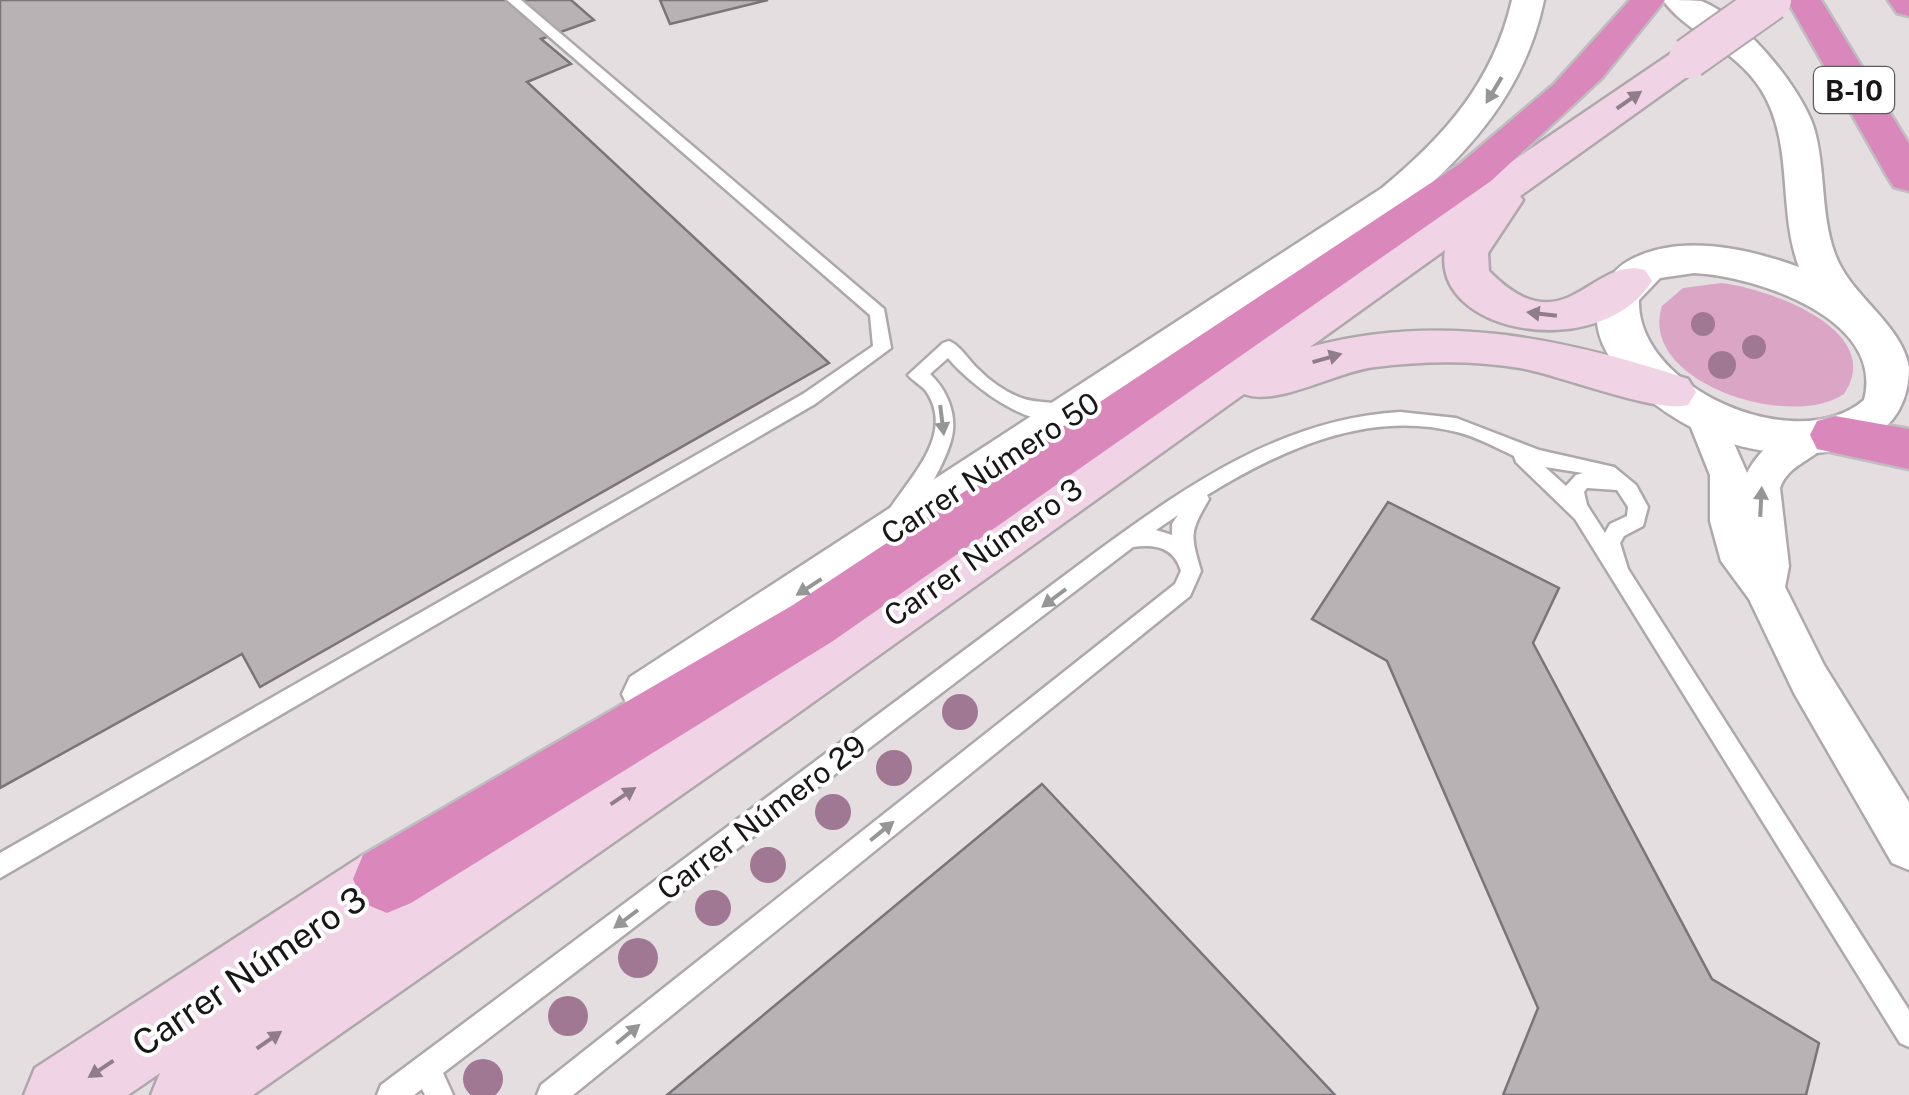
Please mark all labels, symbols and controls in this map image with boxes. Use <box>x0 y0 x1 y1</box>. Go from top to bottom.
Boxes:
road number: B-10 <box>1814 67 1894 113</box>
one-way arrow <box>1486 76 1503 104</box>
one-way arrow <box>1615 91 1642 110</box>
one-way arrow <box>1525 306 1557 322</box>
one-way arrow <box>1312 350 1343 365</box>
street label: Carrer Número 50 <box>874 384 1106 552</box>
one-way arrow <box>934 405 950 436</box>
street label: Carrer Número 3 <box>877 470 1089 634</box>
one-way arrow <box>1753 486 1769 518</box>
one-way arrow <box>795 577 823 595</box>
one-way arrow <box>1041 587 1067 607</box>
street label: Carrer Número 29 <box>650 727 872 907</box>
one-way arrow <box>610 787 637 806</box>
one-way arrow <box>869 821 894 842</box>
street label: Carrer Número 3 <box>124 878 374 1064</box>
one-way arrow <box>613 908 639 928</box>
one-way arrow <box>615 1024 640 1045</box>
one-way arrow <box>256 1031 283 1050</box>
one-way arrow <box>88 1059 115 1078</box>

